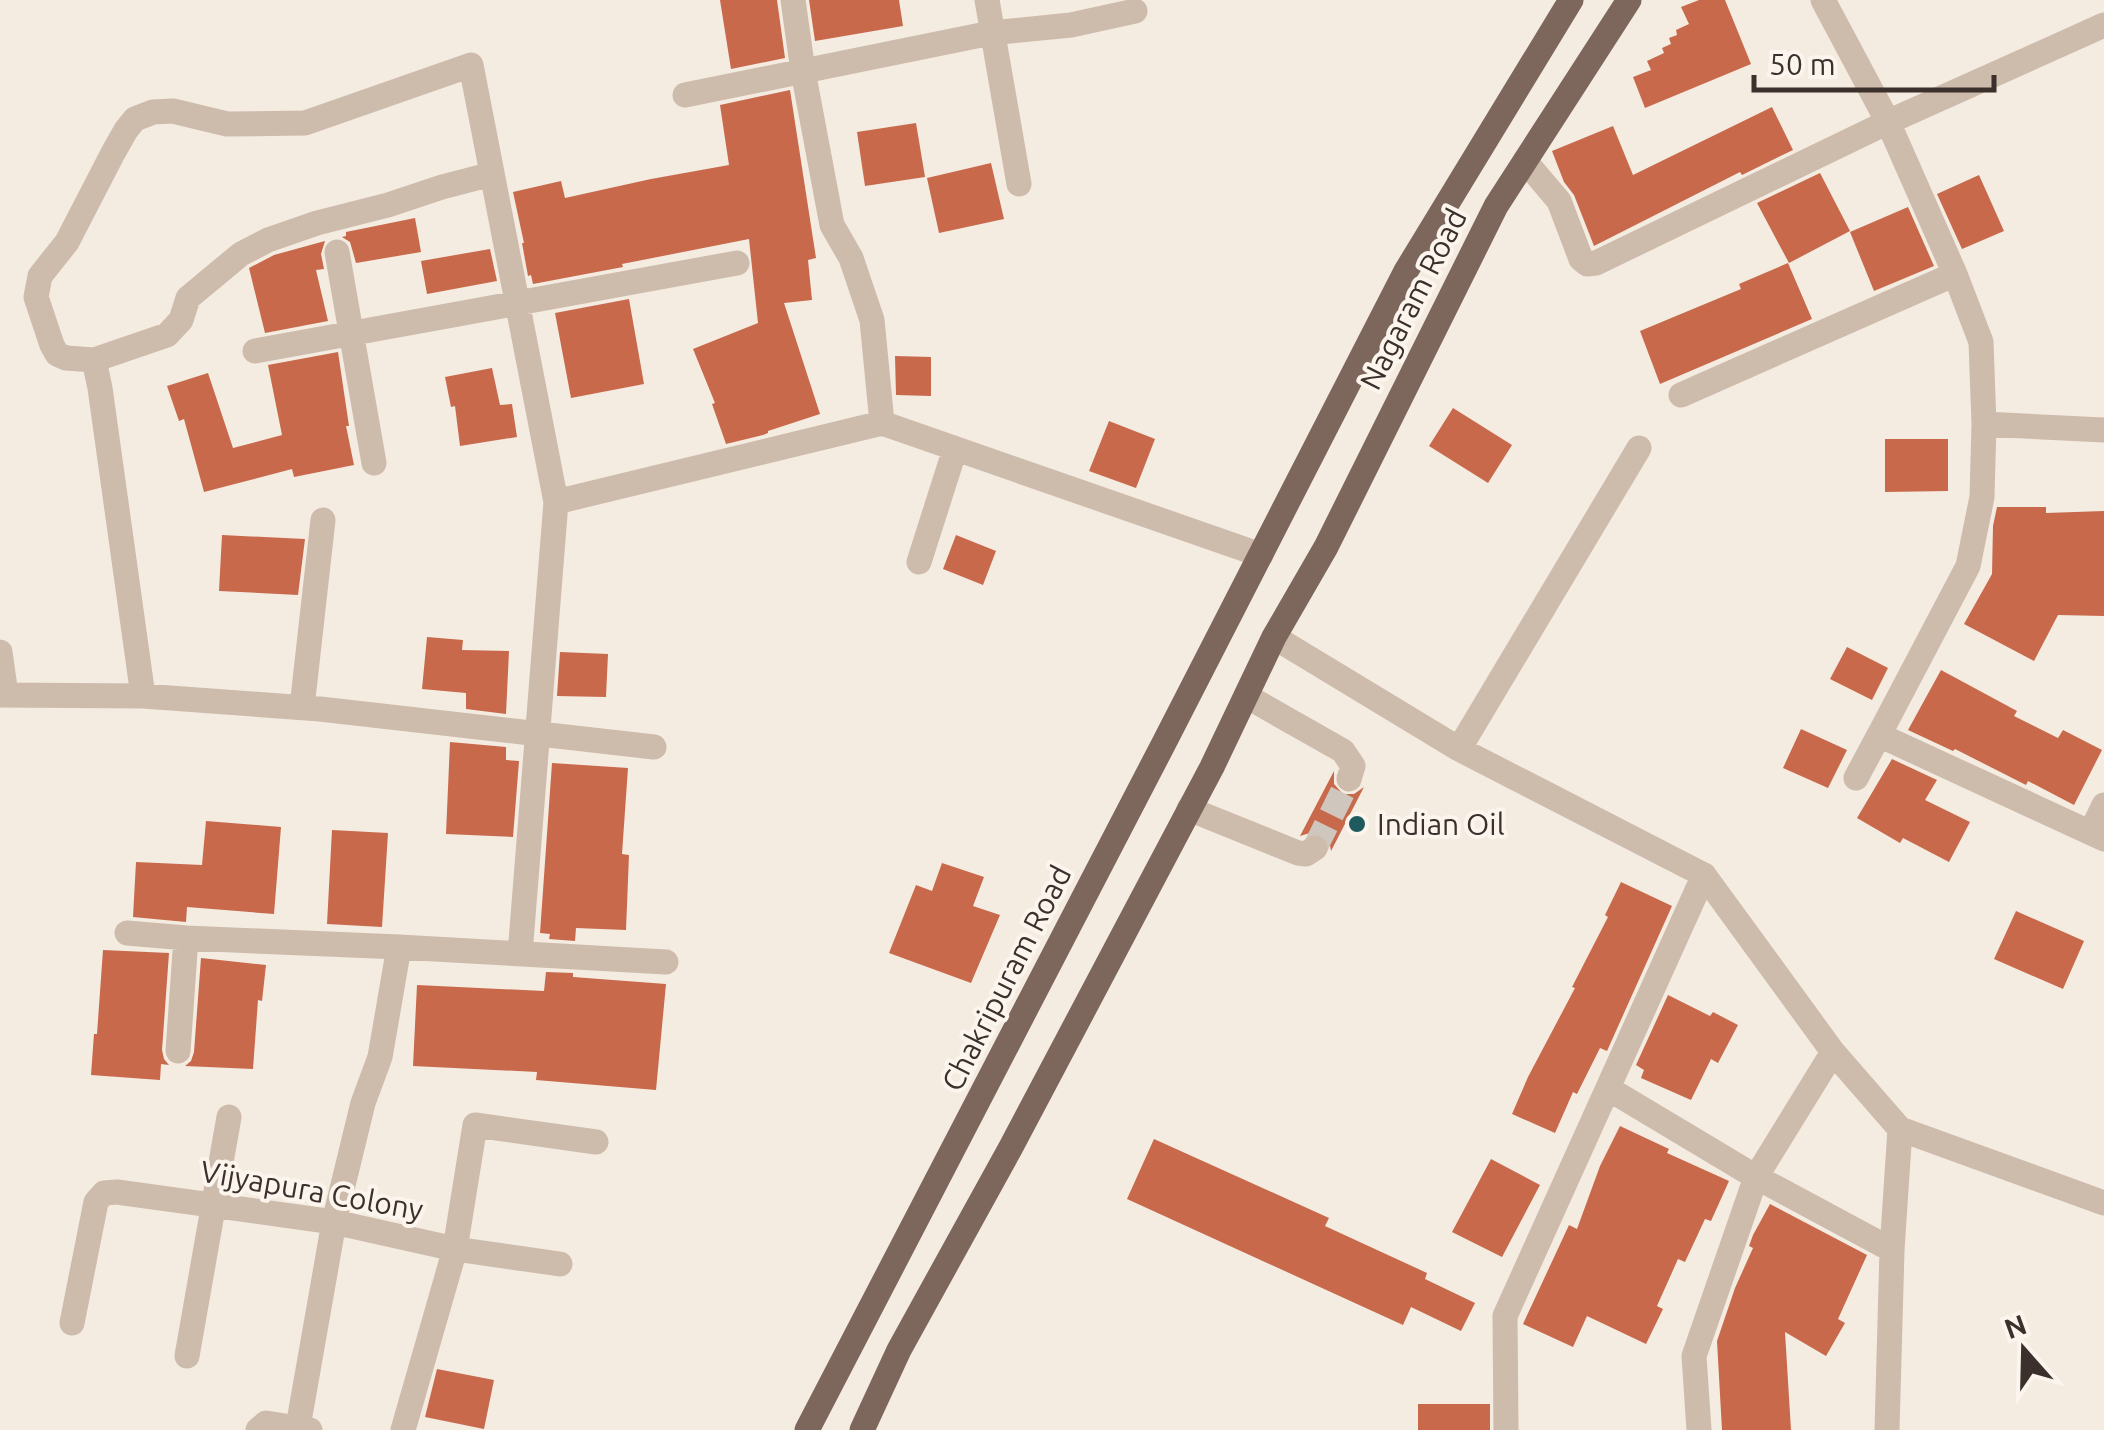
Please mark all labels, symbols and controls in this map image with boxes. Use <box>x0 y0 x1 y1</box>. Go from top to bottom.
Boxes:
scale bar <box>1754 30 1994 92</box>
text: 50 m <box>1769 47 1836 81</box>
street label: Nagaram Road <box>1353 203 1473 395</box>
place label: Indian Oil <box>1377 807 1505 841</box>
marker: Indian Oil <box>1346 813 1368 835</box>
street label: Chakripuram Road <box>935 860 1077 1096</box>
street label: Vijyapura Colony <box>198 1154 426 1226</box>
north arrow <box>1974 1300 2074 1400</box>
text: N <box>2000 1308 2030 1344</box>

